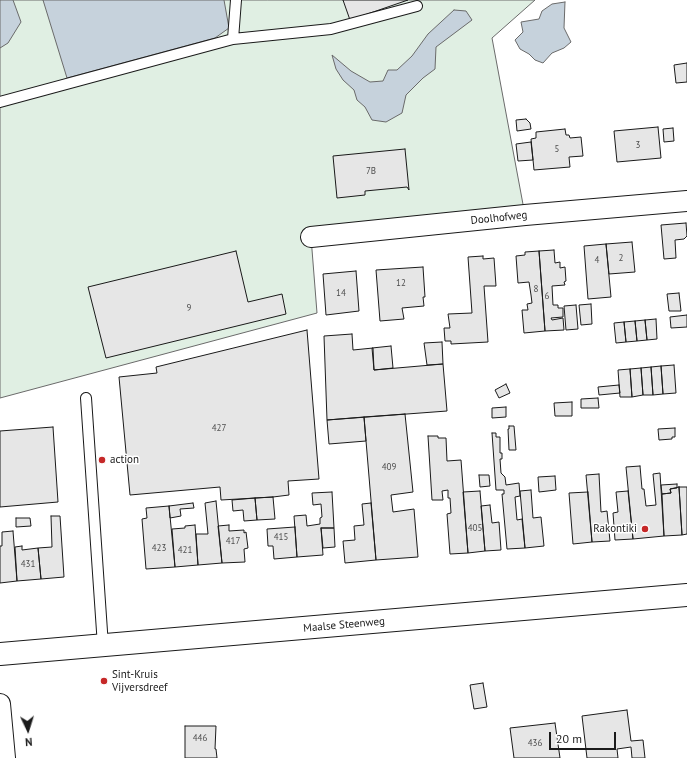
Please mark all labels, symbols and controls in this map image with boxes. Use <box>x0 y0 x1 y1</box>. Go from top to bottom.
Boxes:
house number: 3 <box>636 140 640 150</box>
house number: 5 <box>555 144 559 154</box>
house number: 7B <box>366 166 376 176</box>
street label: Doolhofweg <box>470 208 528 228</box>
house number: 2 <box>619 253 623 263</box>
house number: 4 <box>595 255 599 265</box>
house number: 12 <box>396 278 406 288</box>
house number: 8 <box>534 284 538 294</box>
house number: 14 <box>336 288 346 298</box>
house number: 6 <box>545 291 549 301</box>
house number: 9 <box>187 303 191 313</box>
house number: 427 <box>212 423 226 433</box>
place label: action <box>110 453 139 467</box>
marker: action <box>97 455 107 465</box>
house number: 409 <box>382 462 396 472</box>
place label: Rakontiki <box>593 522 637 536</box>
house number: 405 <box>468 523 482 533</box>
marker: Rakontiki <box>640 524 650 534</box>
house number: 415 <box>274 532 288 542</box>
house number: 417 <box>226 536 240 546</box>
house number: 423 <box>152 543 166 553</box>
house number: 421 <box>178 545 192 555</box>
house number: 431 <box>21 559 35 569</box>
street label: Maalse Steenweg <box>303 615 385 635</box>
place label: Sint-Kruis Vijversdreef <box>112 668 167 694</box>
marker: Sint-Kruis Vijversdreef <box>99 676 109 686</box>
north arrow <box>8 710 48 750</box>
scale bar <box>551 724 618 750</box>
text: 20 m <box>556 731 582 746</box>
house number: 446 <box>193 733 207 743</box>
text: N <box>25 735 33 749</box>
house number: 436 <box>528 738 542 748</box>

